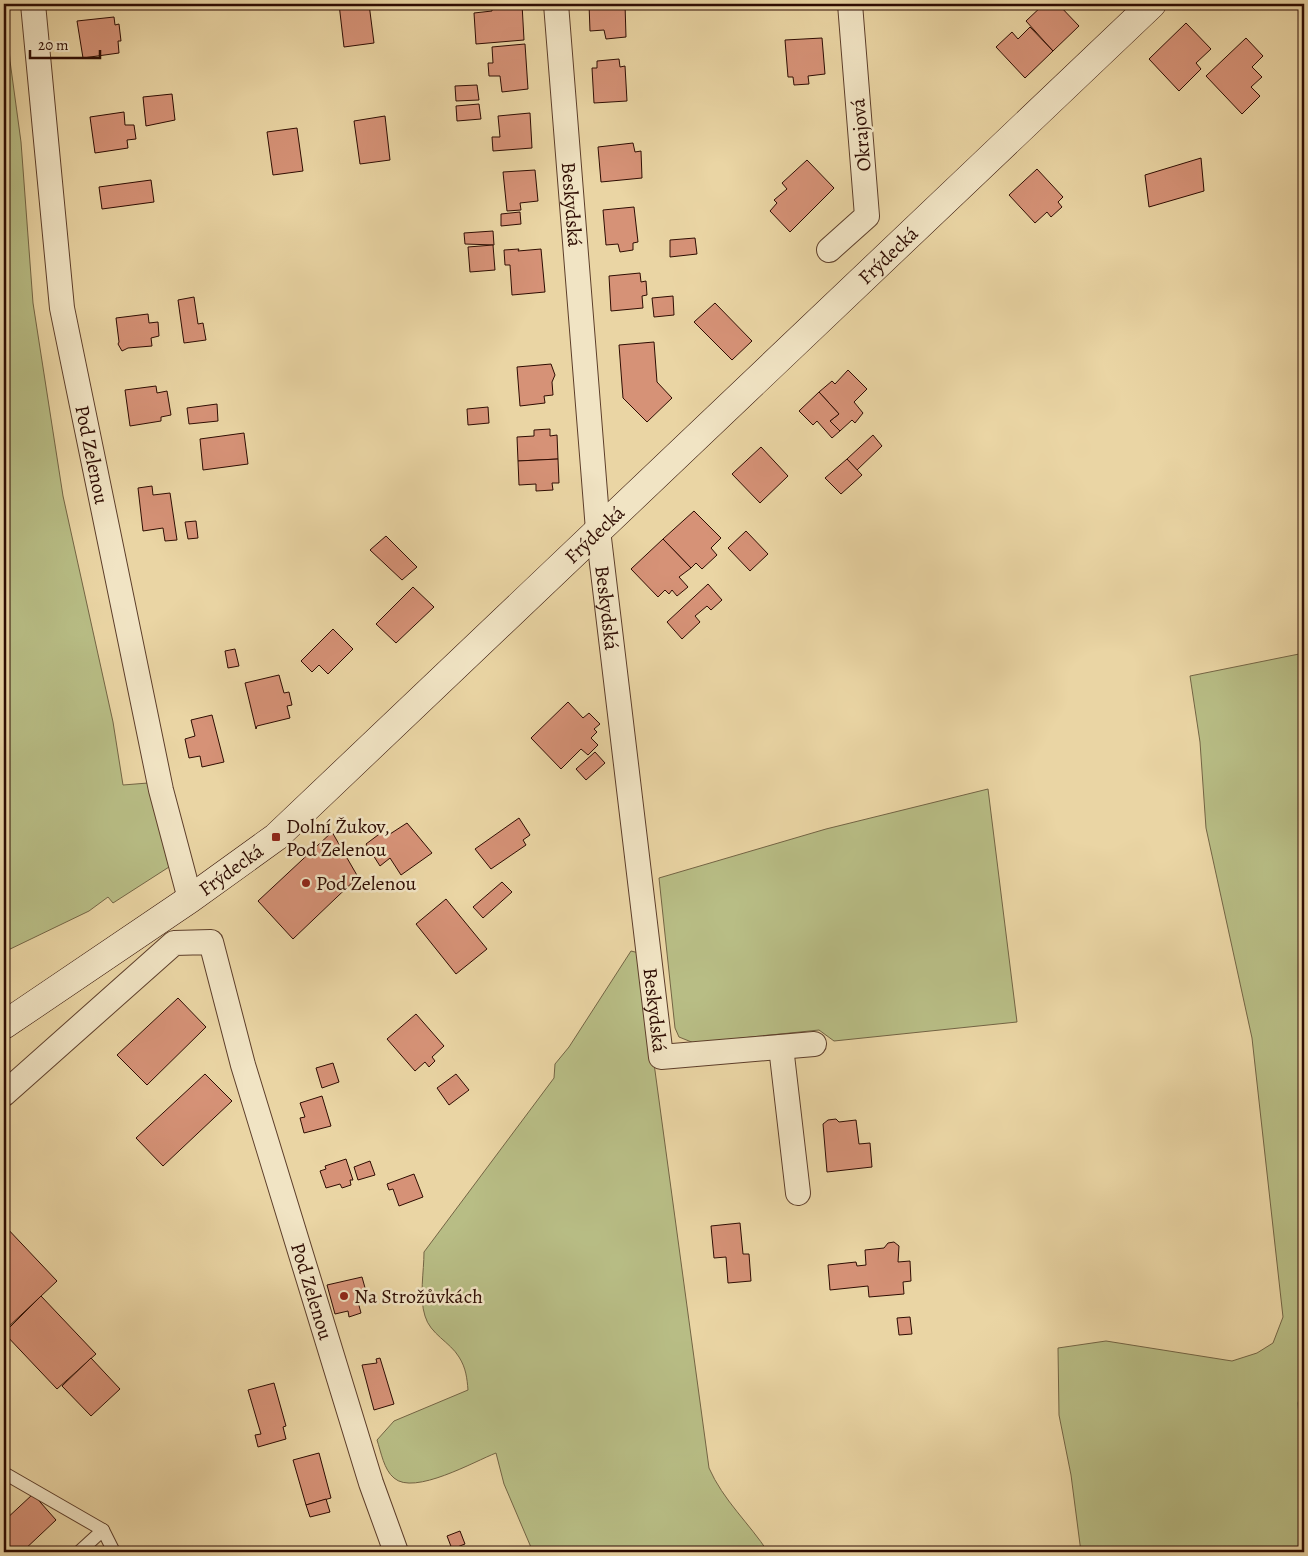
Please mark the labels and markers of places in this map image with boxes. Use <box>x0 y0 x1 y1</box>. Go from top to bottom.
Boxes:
place label: Dolní Žukov, Pod Zelenou <box>286 813 390 863</box>
marker: Dolní Žukov, Pod Zelenou <box>270 831 282 843</box>
place label: Pod Zelenou <box>316 870 416 897</box>
marker: Pod Zelenou <box>300 877 312 889</box>
place label: Na Strožůvkách <box>354 1283 483 1310</box>
marker: Na Strožůvkách <box>338 1290 350 1302</box>

